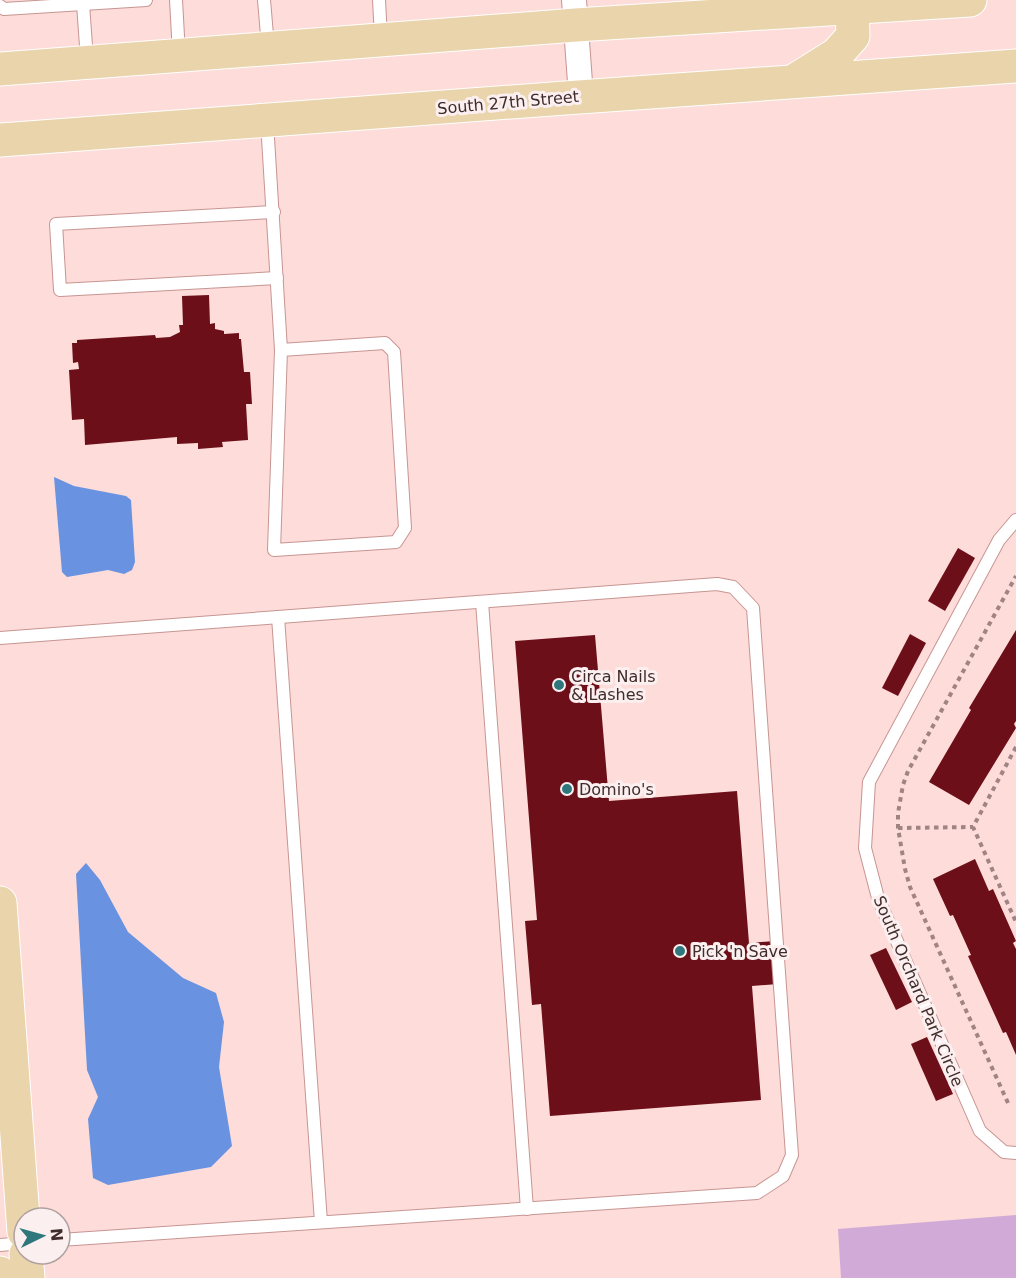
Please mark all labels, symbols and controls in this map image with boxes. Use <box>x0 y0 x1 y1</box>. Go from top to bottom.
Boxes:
street label: South 27th Street <box>436 87 580 118</box>
place label: Circa Nails & Lashes <box>571 667 656 704</box>
marker: Circa Nails & Lashes <box>552 678 566 692</box>
place label: Domino's <box>579 780 654 799</box>
marker: Domino's <box>560 782 574 796</box>
street label: South Orchard Park Circle <box>870 893 967 1089</box>
place label: Pick 'n Save <box>692 942 788 961</box>
marker: Pick 'n Save <box>673 944 687 958</box>
north arrow <box>12 1206 72 1266</box>
text: N <box>46 1227 66 1242</box>

